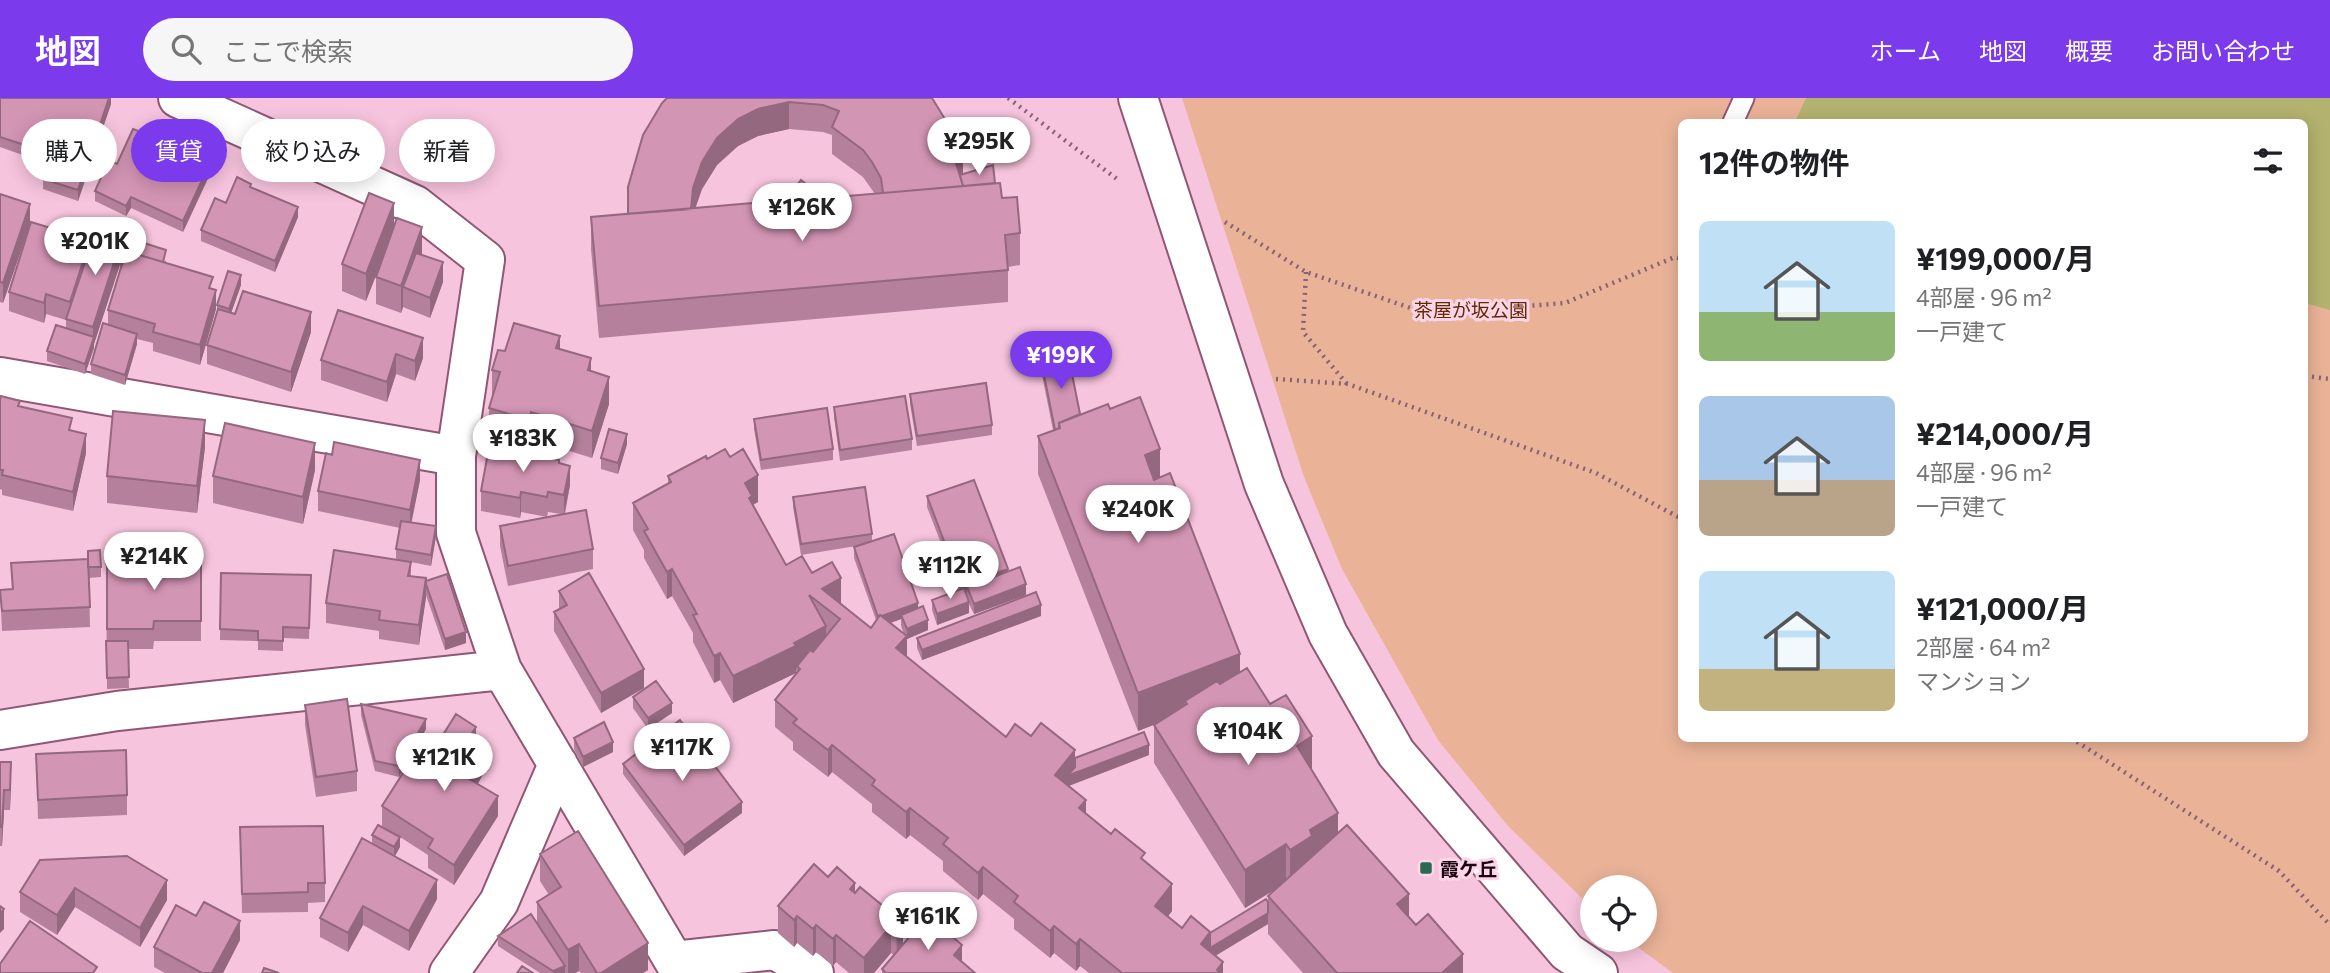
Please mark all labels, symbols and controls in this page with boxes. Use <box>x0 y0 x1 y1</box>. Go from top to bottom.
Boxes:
search box <box>143 18 633 81</box>
text: 地図 <box>35 29 101 70</box>
icon: search <box>167 30 205 68</box>
text: ここで検索 <box>223 35 353 66</box>
text: ホーム <box>1870 36 1941 65</box>
text: 地図 <box>1979 36 2027 65</box>
text: 概要 <box>2065 36 2113 65</box>
text: お問い合わせ <box>2151 36 2295 65</box>
pin: ¥295K <box>930 118 1028 177</box>
chip: 購入 <box>21 119 117 182</box>
chip: 賃貸 <box>131 119 227 182</box>
chip: 絞り込み <box>241 119 385 182</box>
chip: 新着 <box>399 119 495 182</box>
text: ¥295K <box>943 126 1015 154</box>
icon: filters <box>2249 142 2287 180</box>
text: 12件の物件 <box>1699 143 1850 180</box>
pin: ¥126K <box>753 184 851 243</box>
text: ¥126K <box>768 192 836 220</box>
pin: ¥201K <box>46 218 144 277</box>
text: ¥201K <box>60 226 130 254</box>
text: ¥199,000/月 <box>1916 239 2095 276</box>
icon: home <box>1755 249 1839 333</box>
text: 4部屋 · 96 m² <box>1916 283 2052 311</box>
park label: 茶屋が坂公園 <box>1414 298 1528 321</box>
text: 一戸建て <box>1916 317 2008 345</box>
pin: ¥199K <box>1012 331 1110 391</box>
text: ¥199K <box>1026 340 1096 368</box>
pin: ¥183K <box>474 414 572 474</box>
text: ¥214,000/月 <box>1916 414 2094 451</box>
text: ¥183K <box>489 423 557 451</box>
icon: home <box>1755 424 1839 508</box>
text: 4部屋 · 96 m² <box>1916 458 2052 486</box>
pin: ¥240K <box>1089 486 1187 545</box>
text: 一戸建て <box>1916 492 2008 520</box>
text: ¥240K <box>1101 494 1175 522</box>
pin: ¥214K <box>105 532 203 592</box>
text: ¥214K <box>120 541 188 569</box>
pin: ¥112K <box>901 542 999 601</box>
text: ¥112K <box>918 550 982 578</box>
text: ¥121,000/月 <box>1916 589 2089 626</box>
icon: home <box>1755 599 1839 683</box>
text: 2部屋 · 64 m² <box>1916 633 2050 661</box>
text: マンション <box>1916 667 2031 695</box>
pin: ¥104K <box>1199 708 1297 767</box>
text: ¥104K <box>1213 716 1283 744</box>
pin: ¥117K <box>633 724 731 783</box>
text: ¥117K <box>650 732 714 760</box>
pin: ¥121K <box>395 734 493 793</box>
text: ¥121K <box>412 742 476 770</box>
place label: 霞ケ丘 <box>1440 857 1497 880</box>
marker: 霞ケ丘 <box>1418 860 1434 876</box>
map controls <box>1580 875 1657 952</box>
button: locate <box>1580 875 1657 952</box>
pin: ¥161K <box>879 892 977 952</box>
text: ¥161K <box>895 901 961 929</box>

